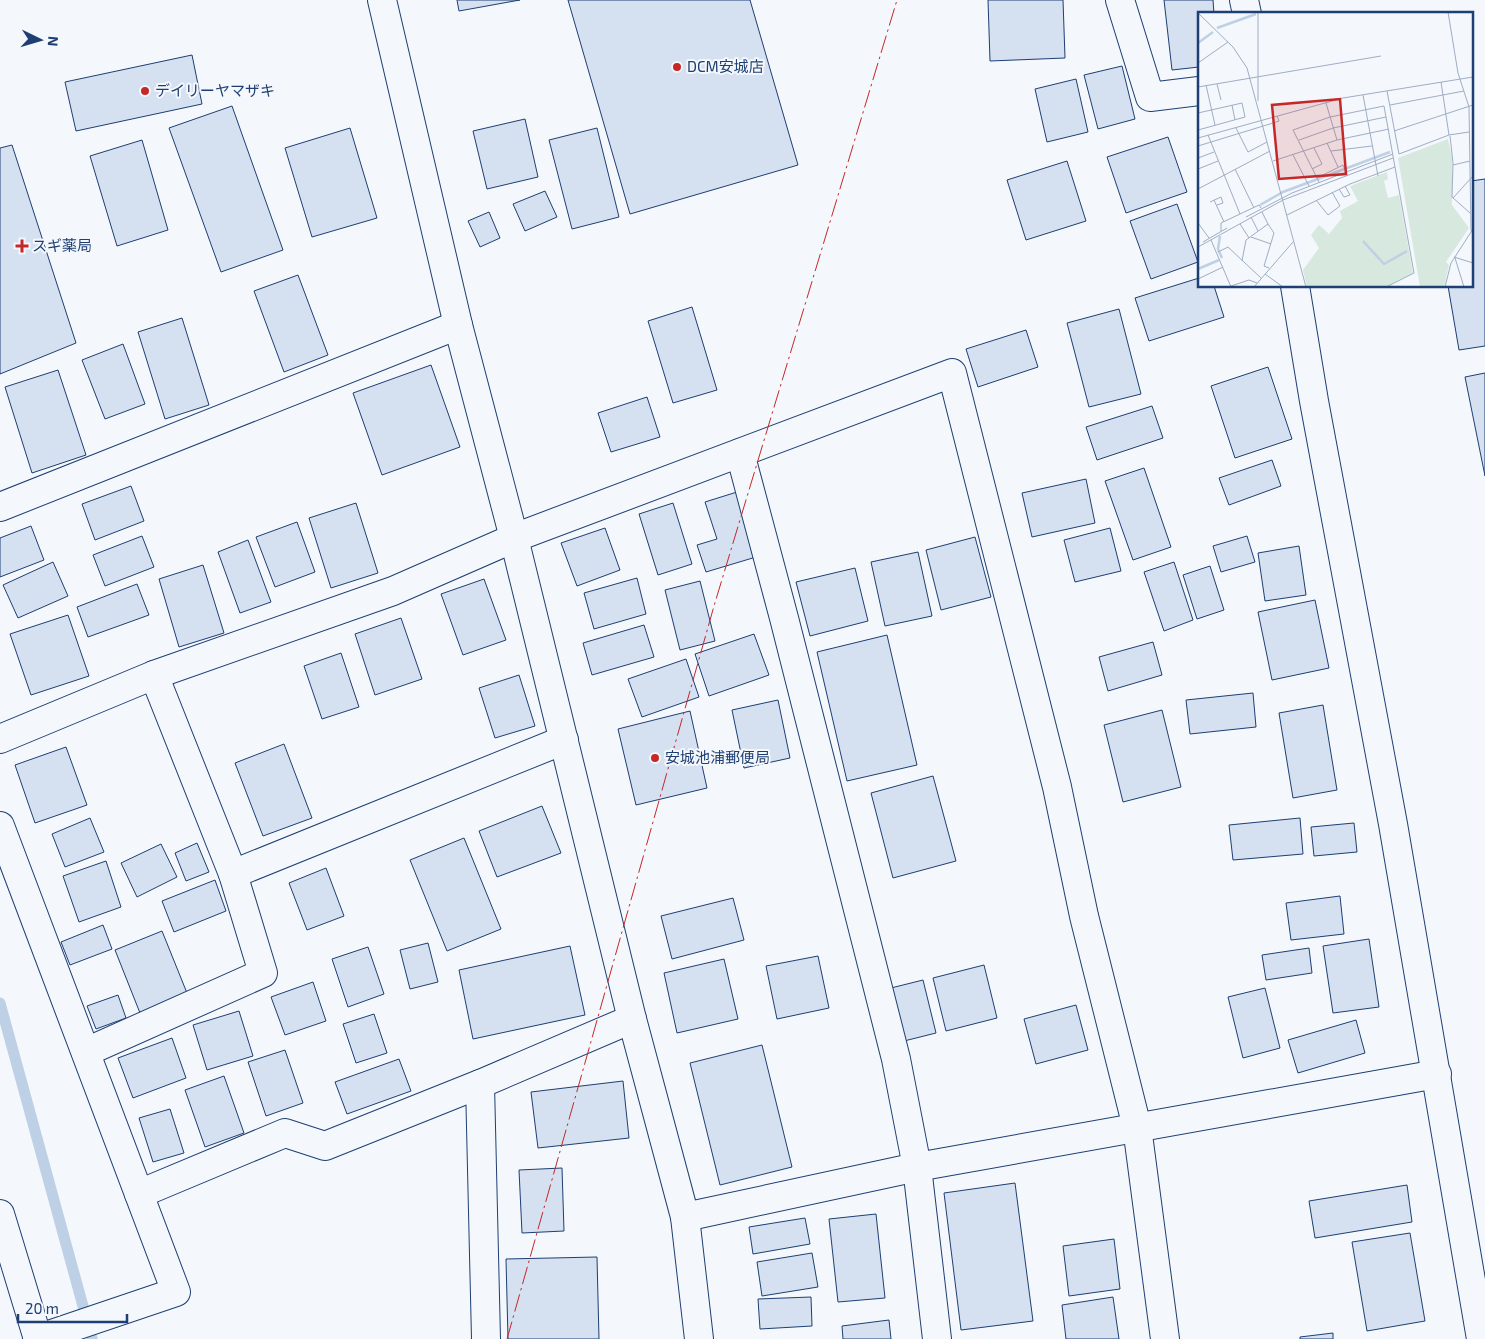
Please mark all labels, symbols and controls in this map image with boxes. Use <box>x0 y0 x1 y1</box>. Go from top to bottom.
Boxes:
inset map <box>1198 12 1472 288</box>
north arrow <box>15 15 65 65</box>
text: N <box>45 35 62 47</box>
place label: DCM安城店 <box>687 57 764 75</box>
marker: DCM安城店 <box>671 61 683 73</box>
place label: デイリーヤマザキ <box>155 81 275 99</box>
marker: デイリーヤマザキ <box>139 85 151 97</box>
place label: スギ薬局 <box>32 236 92 254</box>
marker: スギ薬局 <box>16 240 28 252</box>
place label: 安城池浦郵便局 <box>665 748 770 766</box>
marker: 安城池浦郵便局 <box>649 752 661 764</box>
scale bar <box>18 1292 126 1324</box>
text: 20 m <box>25 1299 59 1317</box>

